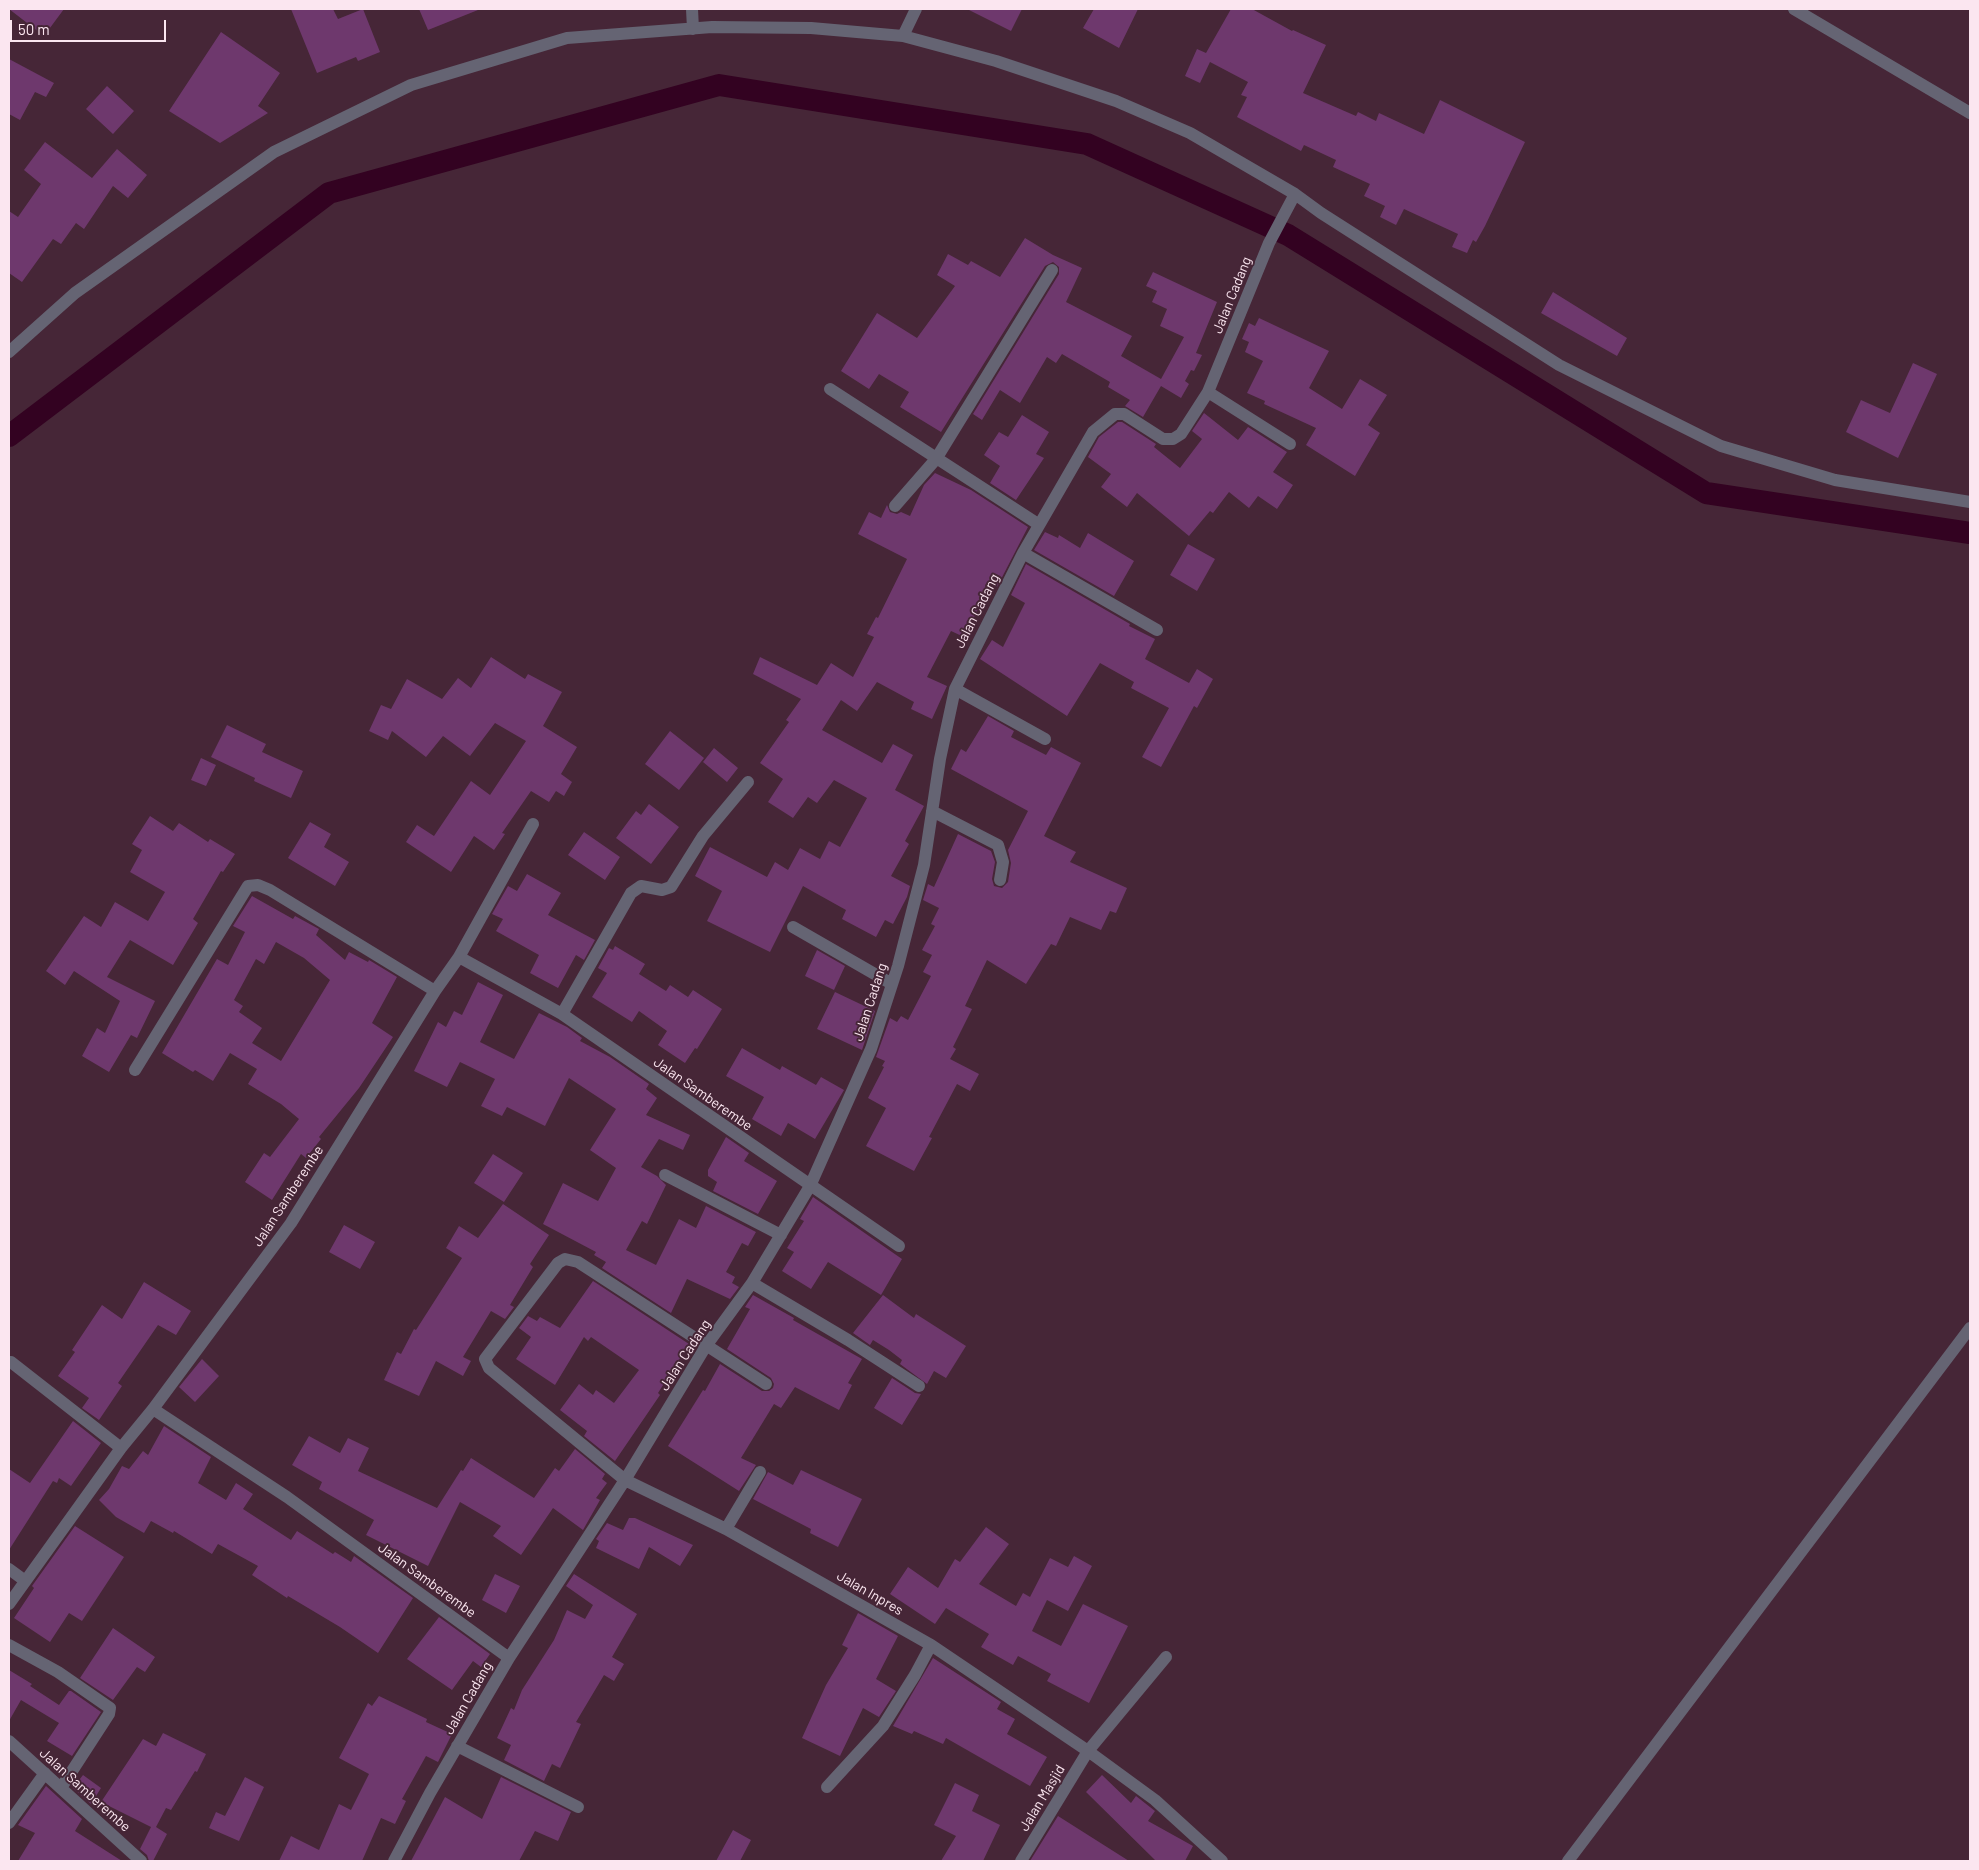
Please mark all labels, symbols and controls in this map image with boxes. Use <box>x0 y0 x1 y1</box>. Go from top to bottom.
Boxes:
scale bar <box>12 10 169 42</box>
text: 50 m <box>18 20 50 38</box>
street label: Jalan Cadang <box>1209 254 1255 336</box>
street label: Jalan Cadang <box>951 571 1003 651</box>
street label: Jalan Cadang <box>849 961 891 1043</box>
street label: Jalan Samberembe <box>650 1054 756 1134</box>
street label: Jalan Samberembe <box>249 1142 327 1250</box>
street label: Jalan Cadang <box>656 1316 714 1394</box>
street label: Jalan Samberembe <box>375 1539 479 1621</box>
street label: Jalan Inpres <box>834 1567 906 1619</box>
street label: Jalan Cadang <box>440 1659 496 1737</box>
street label: Jalan Samberembe <box>36 1745 134 1835</box>
street label: Jalan Masjid <box>1016 1762 1068 1834</box>

